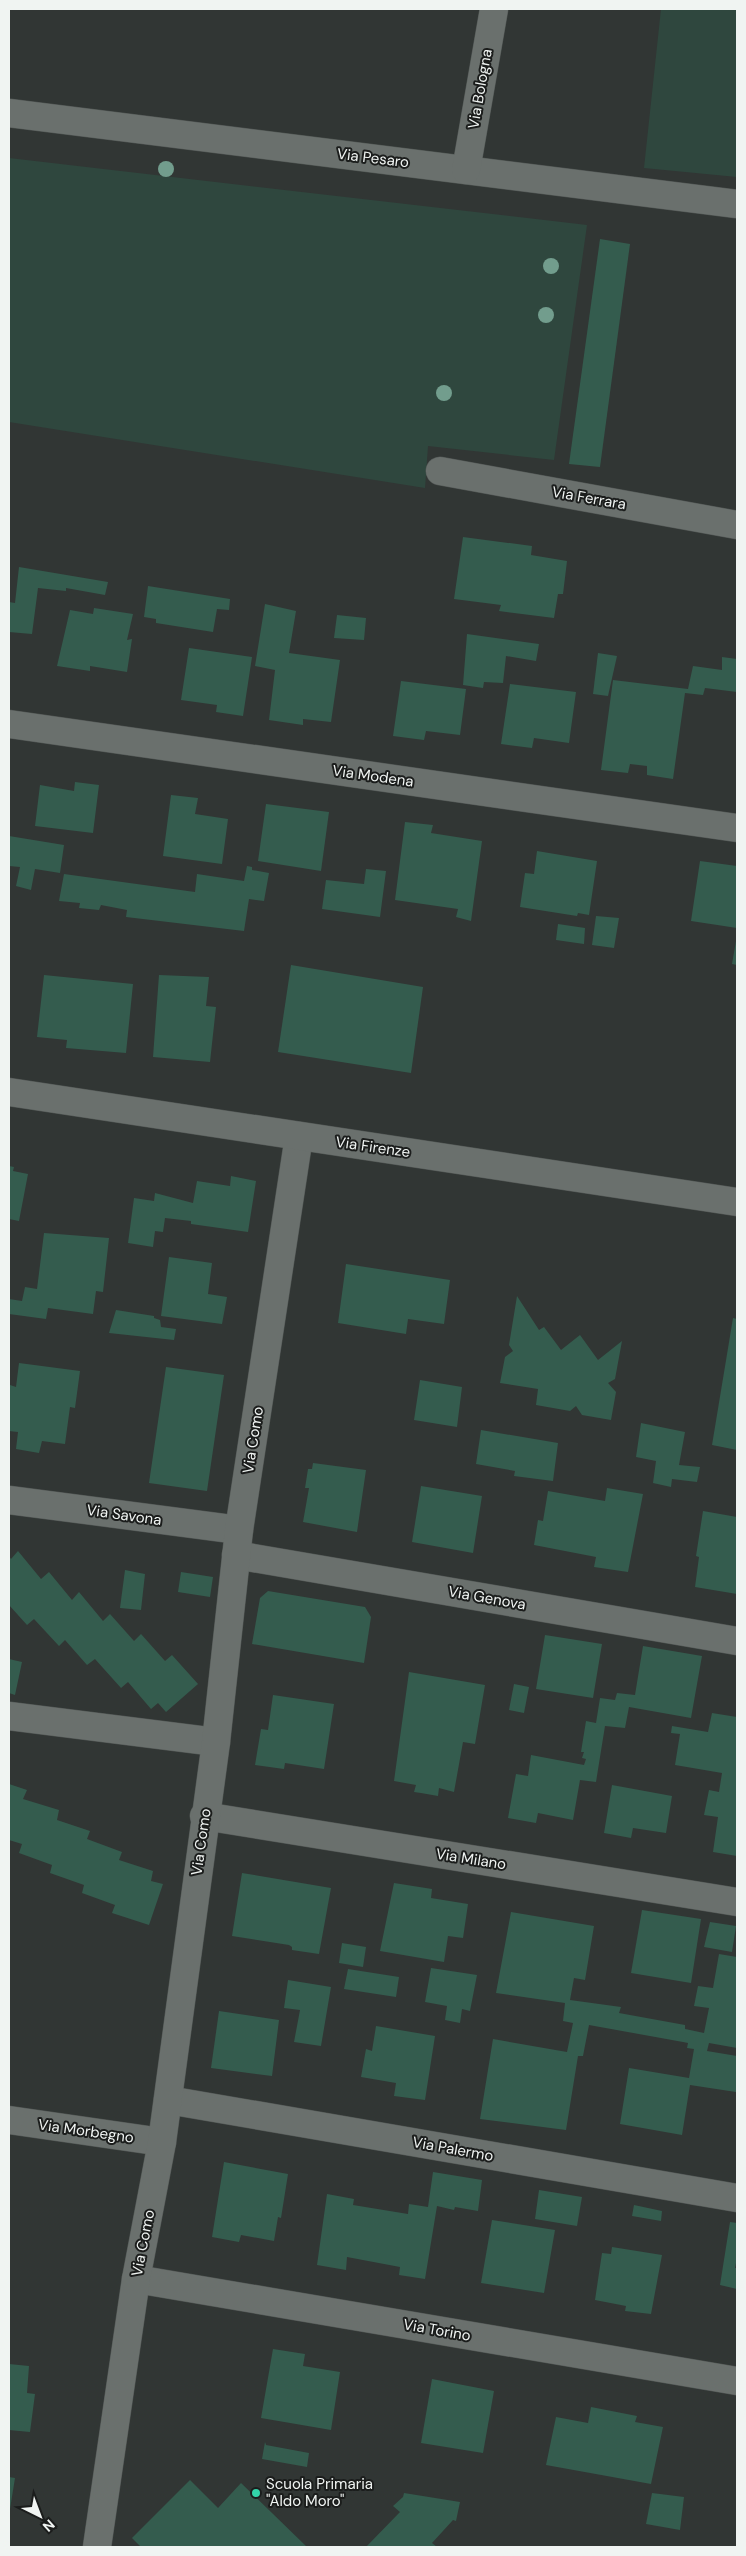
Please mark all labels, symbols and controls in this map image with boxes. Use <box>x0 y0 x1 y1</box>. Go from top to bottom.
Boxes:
street label: Via Bologna <box>463 47 497 131</box>
street label: Via Pesaro <box>336 144 410 172</box>
street label: Via Ferrara <box>550 482 628 514</box>
street label: Via Modena <box>331 760 415 792</box>
street label: Via Firenze <box>334 1132 412 1162</box>
street label: Via Como <box>238 1405 268 1475</box>
street label: Via Savona <box>85 1500 163 1530</box>
street label: Via Genova <box>447 1581 527 1615</box>
street label: Via Como <box>186 1807 216 1877</box>
street label: Via Milano <box>434 1844 508 1874</box>
street label: Via Morbegno <box>37 2114 135 2148</box>
street label: Via Palermo <box>411 2132 495 2166</box>
street label: Via Como <box>127 2208 159 2278</box>
street label: Via Torino <box>402 2314 473 2346</box>
place label: Scuola Primaria "Aldo Moro" <box>266 2474 373 2511</box>
marker: Scuola Primaria "Aldo Moro" <box>250 2487 262 2499</box>
north arrow <box>15 2491 65 2541</box>
text: N <box>39 2516 59 2536</box>

